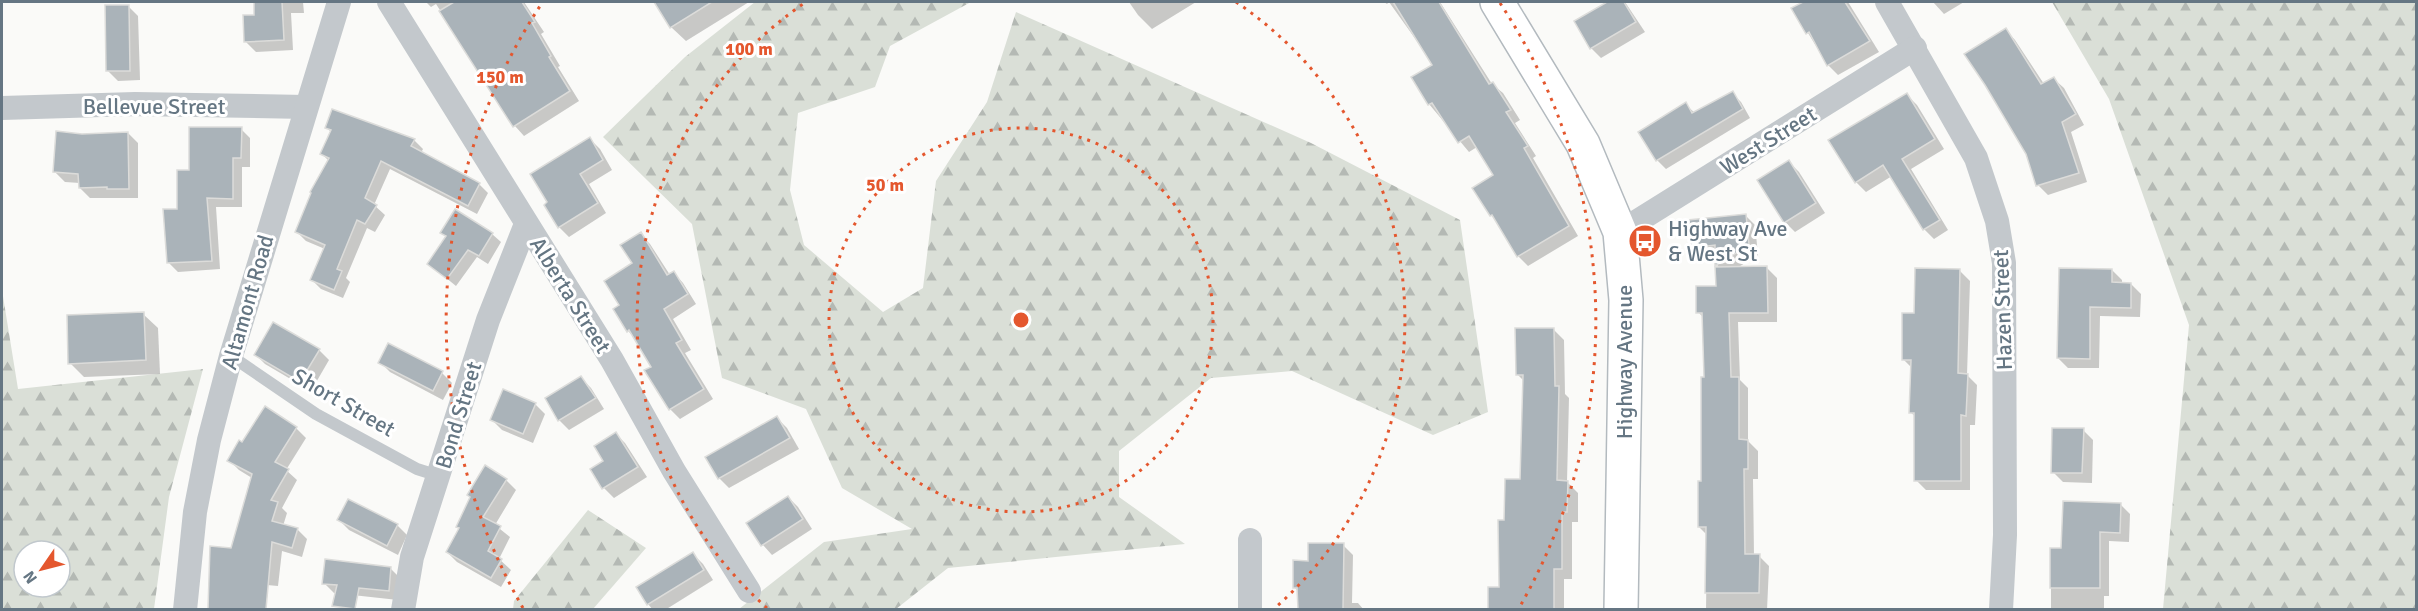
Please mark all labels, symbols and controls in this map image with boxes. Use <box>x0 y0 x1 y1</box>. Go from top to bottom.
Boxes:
text: 100 m <box>725 38 773 60</box>
text: 150 m <box>476 66 524 88</box>
street label: Bellevue Street <box>83 93 226 120</box>
street label: West Street <box>1715 100 1822 181</box>
text: 50 m <box>866 174 904 196</box>
place label: Highway Ave & West St <box>1668 215 1788 267</box>
bus stop icon: Highway Ave & West St <box>1627 223 1663 259</box>
street label: Altamont Road <box>215 232 280 373</box>
street label: Alberta Street <box>524 232 617 359</box>
street label: Hazen Street <box>1987 249 2018 371</box>
street label: Highway Avenue <box>1611 285 1638 439</box>
centre of rings <box>1011 310 1031 330</box>
street label: Bond Street <box>429 358 488 472</box>
street label: Short Street <box>288 362 400 443</box>
north arrow <box>12 539 72 599</box>
text: N <box>19 567 42 587</box>

